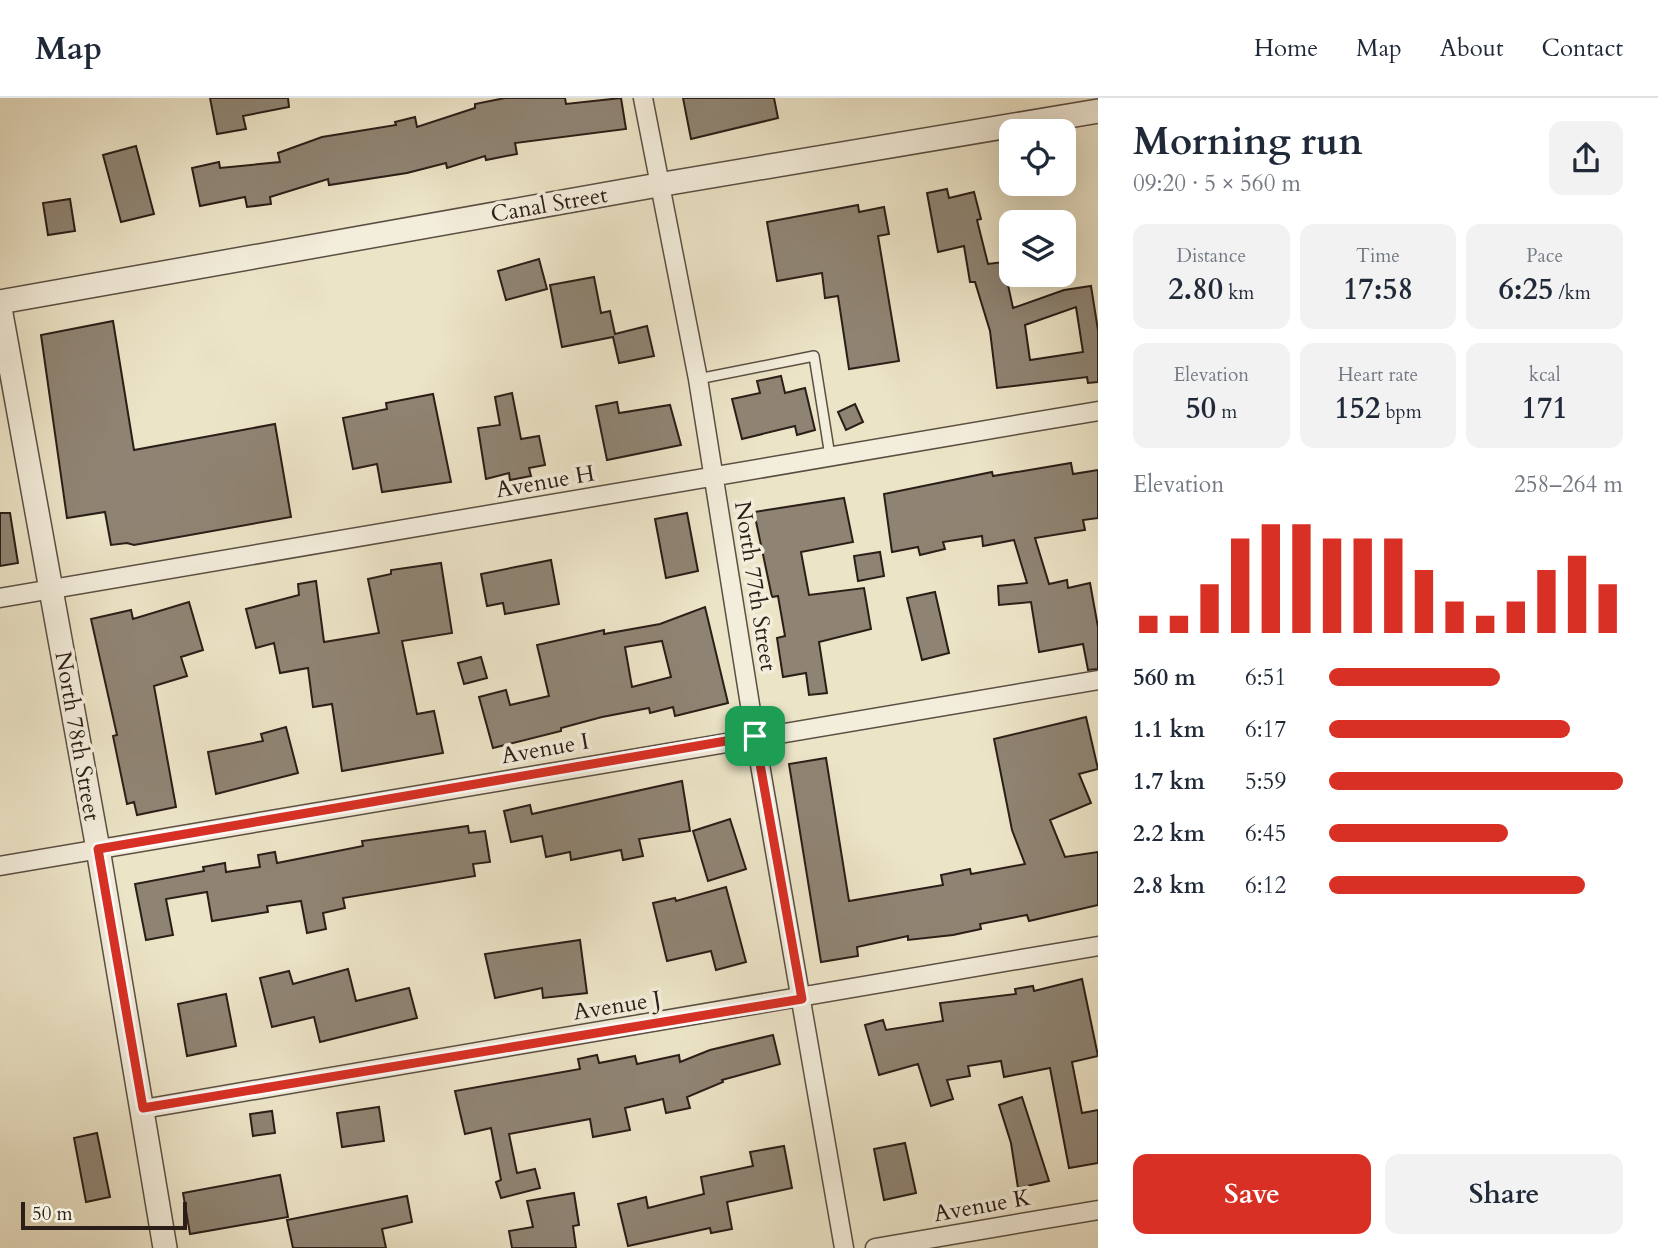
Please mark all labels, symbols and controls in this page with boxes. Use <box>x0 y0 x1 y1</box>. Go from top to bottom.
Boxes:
text: Map <box>35 26 102 71</box>
text: Home <box>1254 32 1318 65</box>
text: Map <box>1356 32 1402 65</box>
text: About <box>1440 32 1504 65</box>
text: Contact <box>1542 32 1623 65</box>
text: Morning run <box>1133 116 1363 168</box>
map controls <box>999 119 1076 287</box>
button: locate <box>999 119 1076 196</box>
button: share <box>1549 121 1623 195</box>
text: 09:20 · 5 × 560 m <box>1133 168 1301 199</box>
street label: Canal Street <box>488 179 610 230</box>
button: layers <box>999 210 1076 287</box>
text: Distance <box>1177 243 1246 269</box>
text: Time <box>1356 243 1400 269</box>
text: Pace <box>1526 243 1563 269</box>
text: 2.80 <box>1168 269 1223 310</box>
text: 17:58 <box>1343 269 1413 310</box>
text: 6:25 <box>1499 269 1553 310</box>
text: km <box>1223 280 1254 306</box>
text: /km <box>1553 280 1591 306</box>
text: Elevation <box>1174 362 1249 388</box>
text: Heart rate <box>1338 362 1418 388</box>
text: kcal <box>1529 362 1561 388</box>
text: 50 <box>1185 388 1216 429</box>
text: 152 <box>1334 388 1380 429</box>
text: 171 <box>1522 388 1568 429</box>
text: m <box>1216 399 1237 425</box>
text: bpm <box>1380 399 1422 425</box>
street label: Avenue H <box>493 458 597 505</box>
text: Elevation <box>1133 469 1224 500</box>
text: 258–264 m <box>1514 469 1623 500</box>
street label: North 77th Street <box>727 499 784 673</box>
street label: North 78th Street <box>47 649 108 823</box>
text: 560 m <box>1133 662 1196 693</box>
text: 6:51 <box>1245 662 1286 693</box>
pin <box>725 706 785 766</box>
text: 1.1 km <box>1133 714 1205 745</box>
text: 6:17 <box>1245 714 1286 745</box>
icon: arrive <box>736 717 774 755</box>
street label: Avenue I <box>499 726 591 771</box>
text: 1.7 km <box>1133 766 1205 797</box>
text: 5:59 <box>1245 766 1286 797</box>
text: 2.2 km <box>1133 818 1205 849</box>
text: 6:45 <box>1245 818 1286 849</box>
text: 2.8 km <box>1133 870 1205 901</box>
text: 6:12 <box>1245 870 1286 901</box>
street label: Avenue J <box>571 983 663 1028</box>
button: Save <box>1133 1154 1371 1234</box>
button: Share <box>1385 1154 1623 1234</box>
street label: Avenue K <box>931 1182 1034 1229</box>
scale bar <box>21 1199 187 1231</box>
text: 50 m <box>32 1201 73 1227</box>

